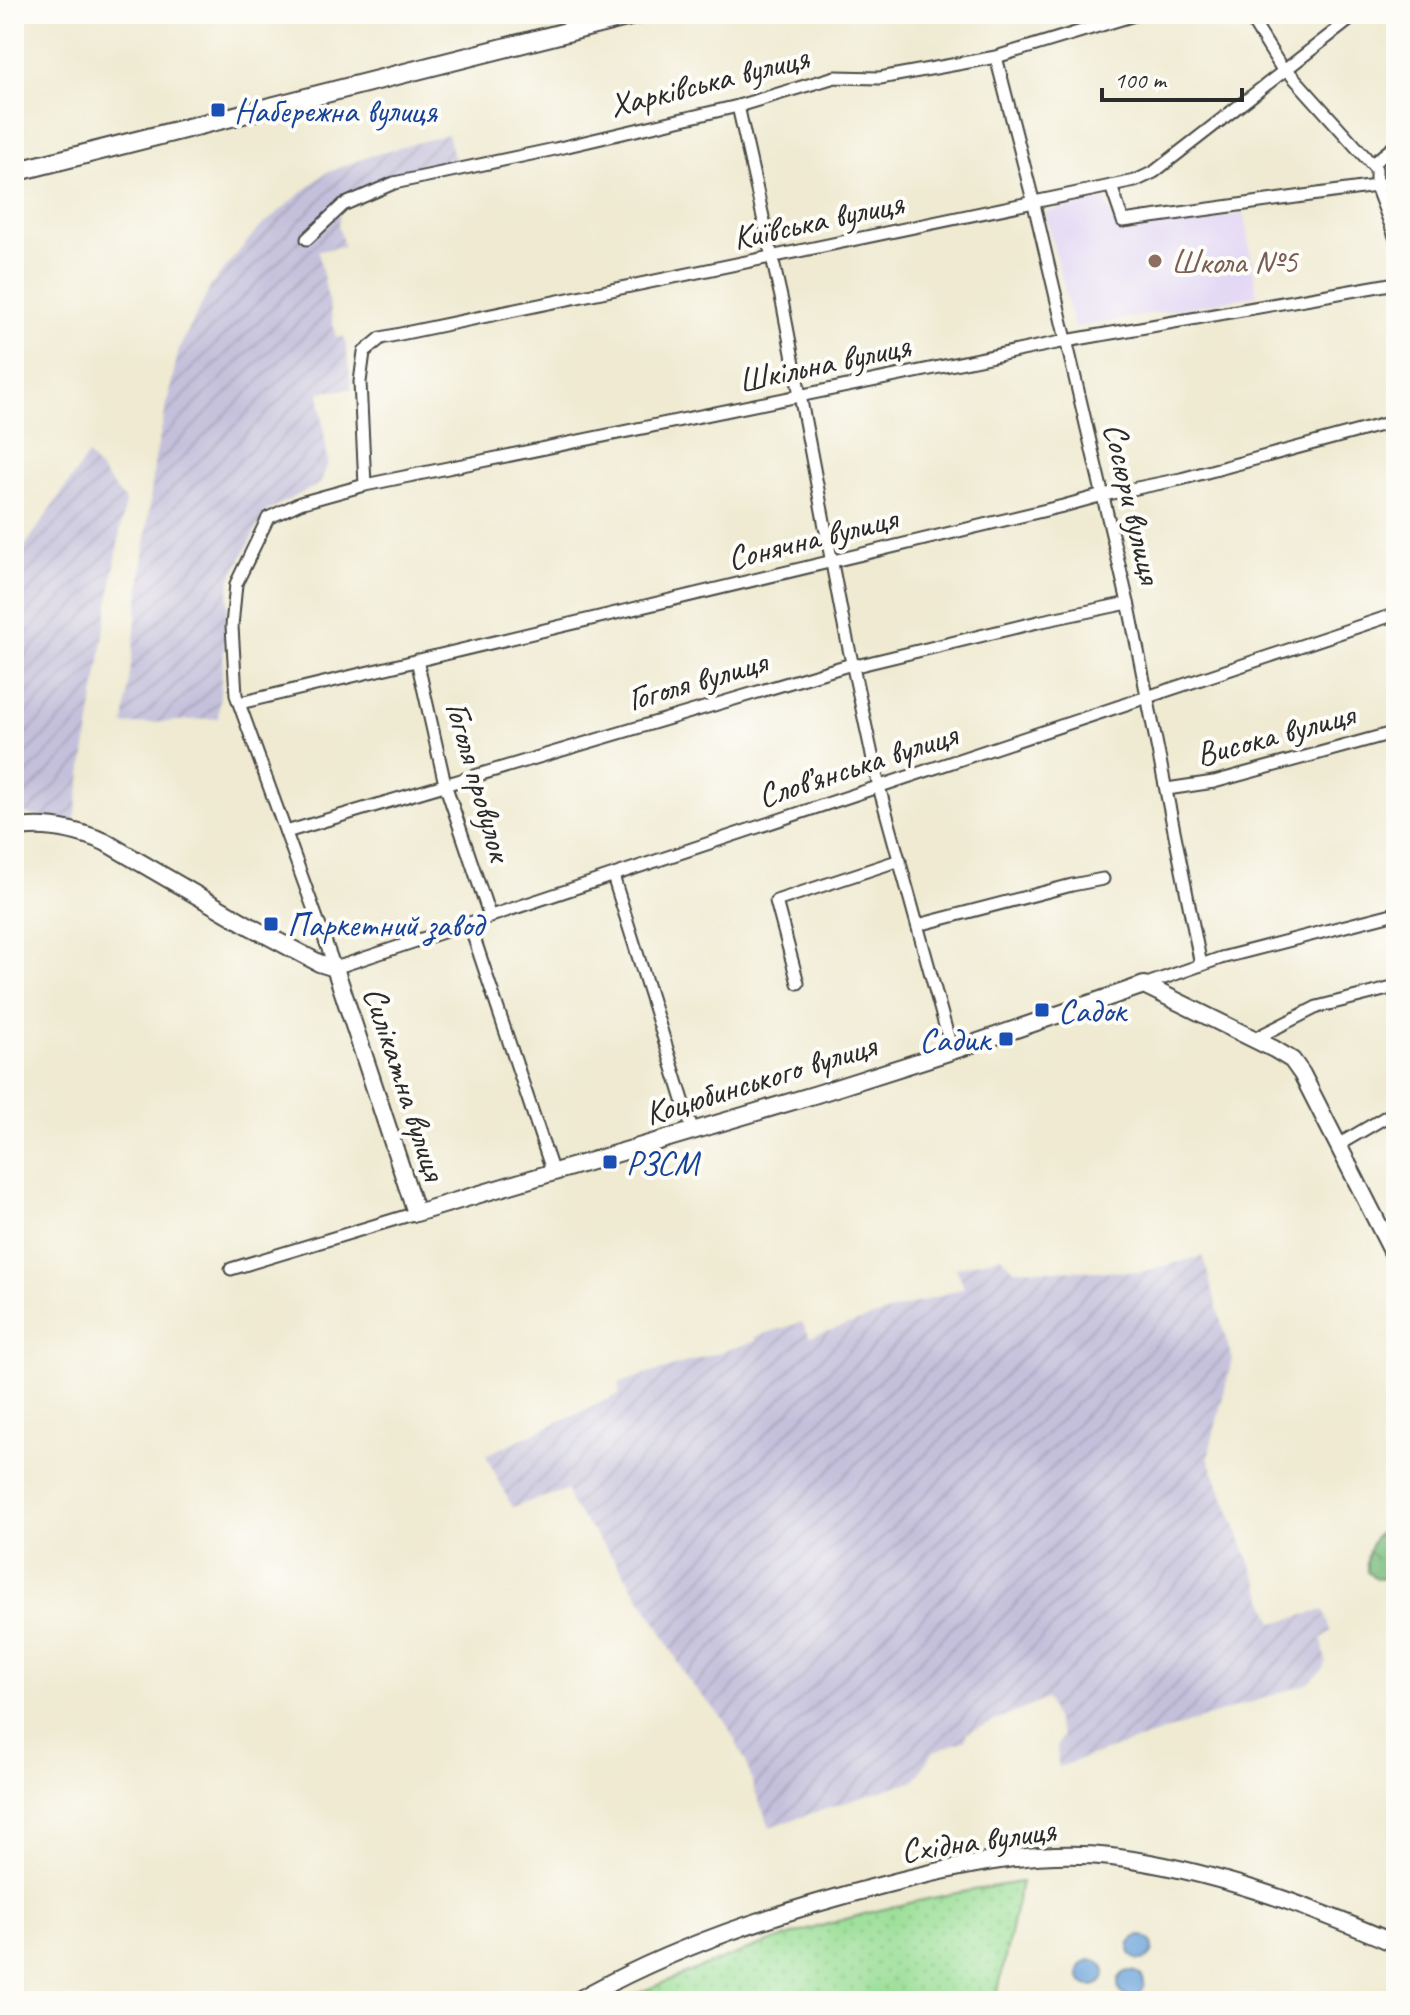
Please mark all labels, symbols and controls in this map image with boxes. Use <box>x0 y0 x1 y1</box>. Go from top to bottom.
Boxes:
street label: Харківська вулиця <box>605 35 815 126</box>
scale bar <box>1102 52 1242 102</box>
text: 100 m <box>1114 65 1168 95</box>
place label: Набережна вулиця <box>234 89 438 132</box>
marker: Набережна вулиця <box>209 101 227 119</box>
street label: Київська вулиця <box>729 181 909 259</box>
place label: Школа №5 <box>1171 240 1299 283</box>
marker: Школа №5 <box>1146 252 1164 270</box>
street label: Шкільна вулиця <box>734 323 916 402</box>
street label: Сосюри вулиця <box>1094 419 1173 590</box>
street label: Сонячна вулиця <box>723 496 903 580</box>
street label: Гоголя вулиця <box>623 639 774 720</box>
street label: Висока вулиця <box>1191 692 1361 776</box>
street label: Гоголя провулок <box>436 696 523 869</box>
street label: Слов’янська вулиця <box>752 712 964 817</box>
place label: Паркетний завод <box>287 903 487 946</box>
marker: Паркетний завод <box>262 915 280 933</box>
street label: Силікатна вулиця <box>354 981 457 1187</box>
place label: Садок <box>1058 989 1128 1032</box>
marker: Садок <box>1033 1001 1051 1019</box>
place label: Садик <box>919 1018 993 1061</box>
street label: Коцюбинського вулиця <box>640 1023 883 1134</box>
marker: Садик <box>997 1030 1015 1048</box>
place label: РЗСМ <box>626 1141 702 1184</box>
marker: РЗСМ <box>601 1153 619 1171</box>
street label: Східна вулиця <box>898 1808 1060 1872</box>

